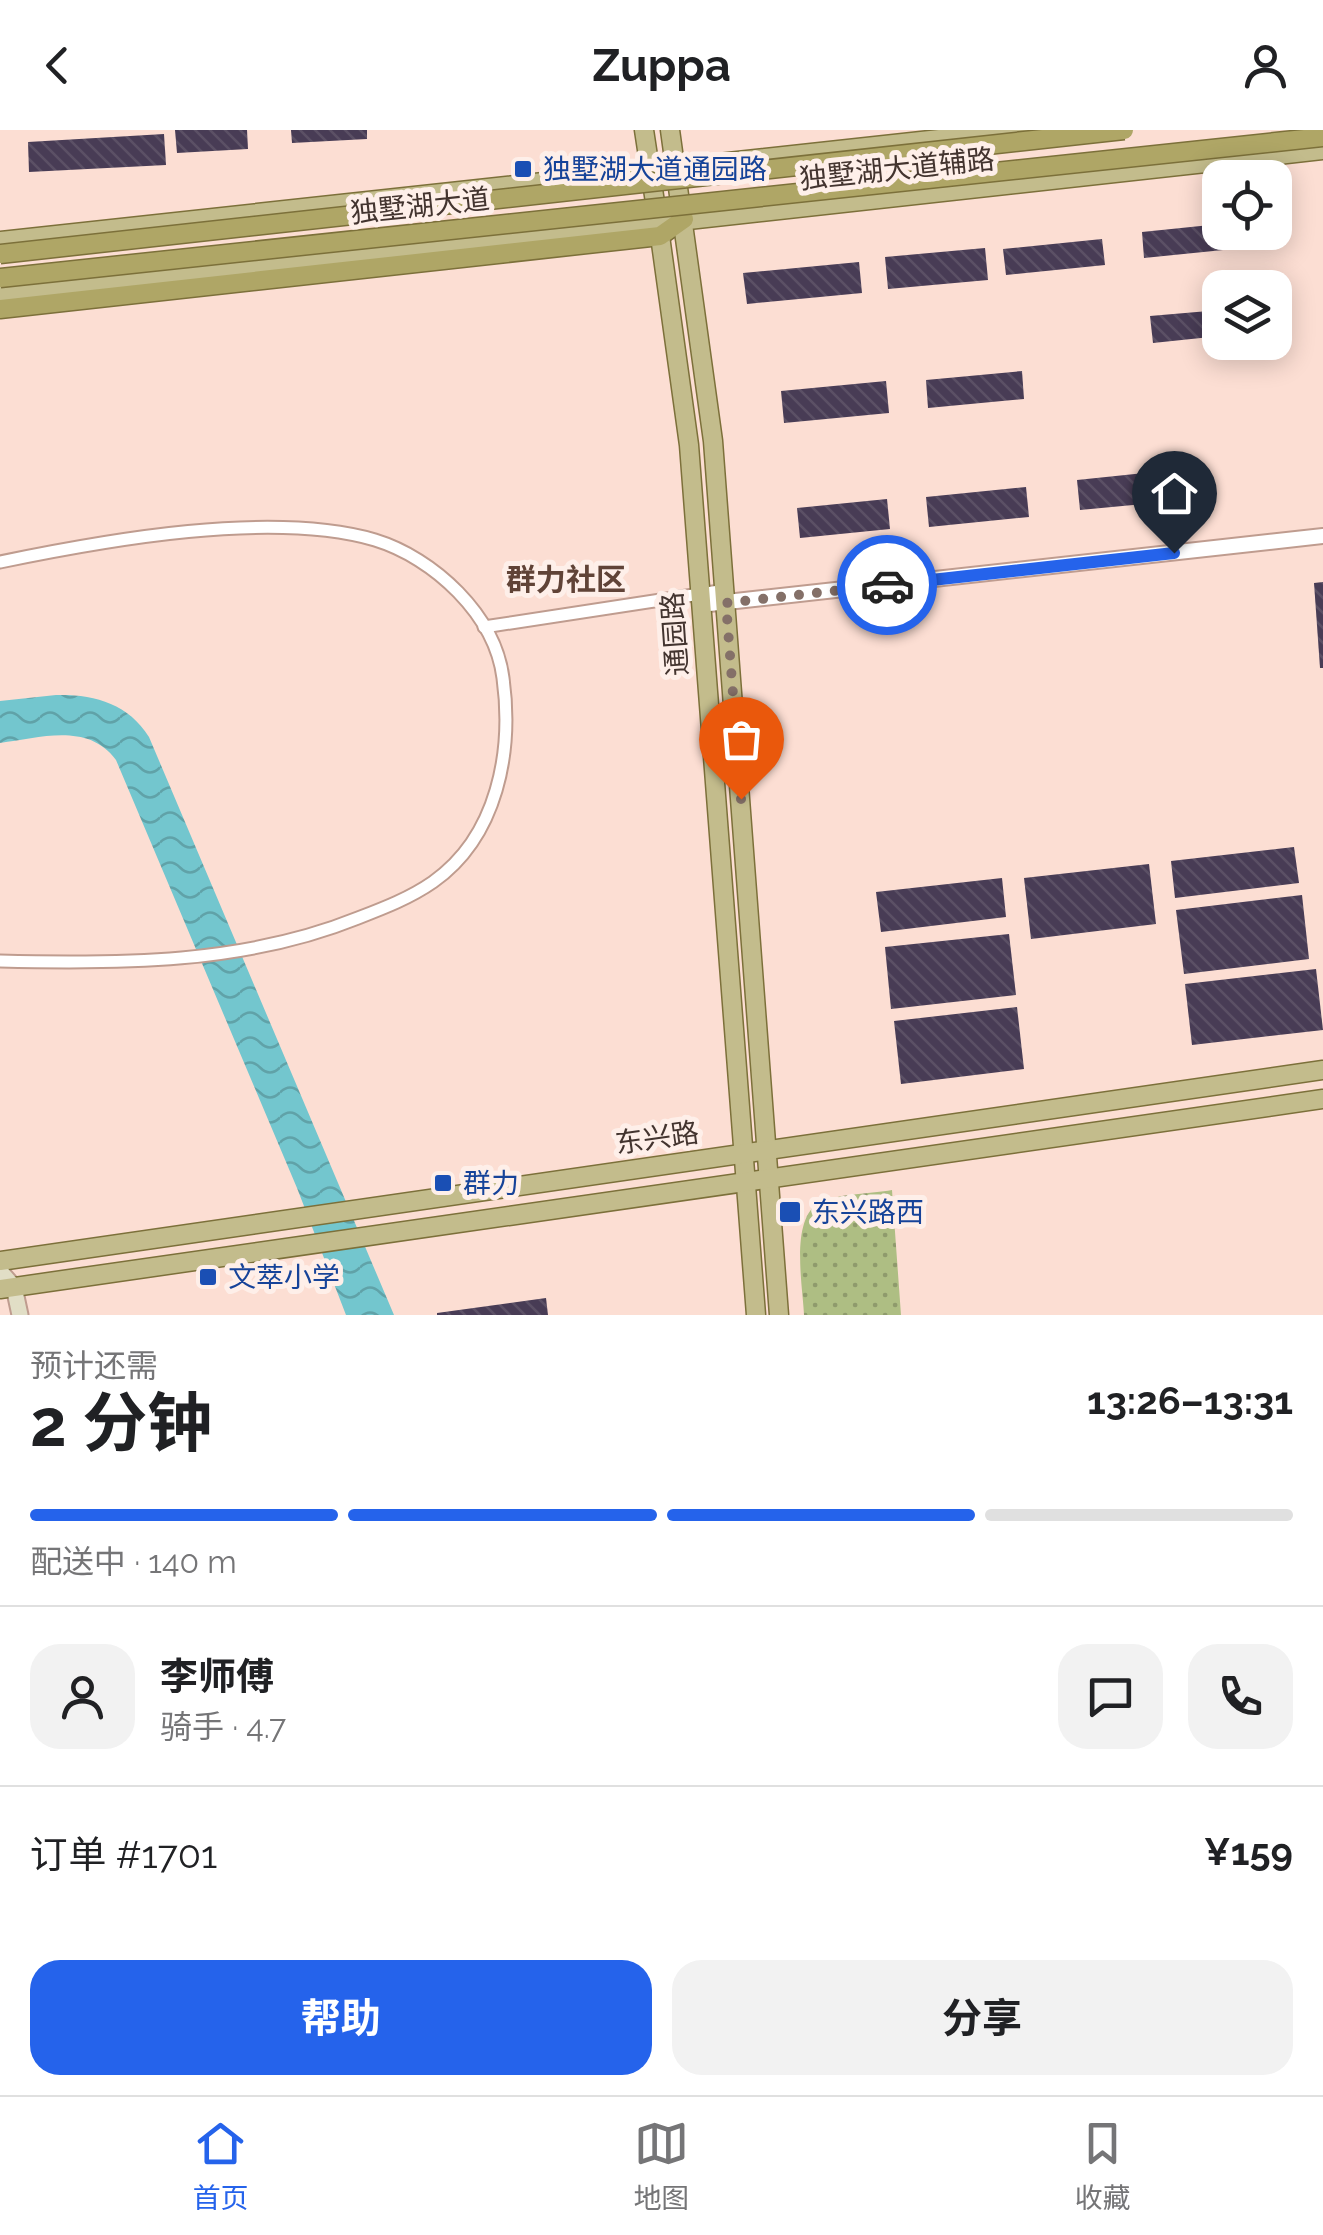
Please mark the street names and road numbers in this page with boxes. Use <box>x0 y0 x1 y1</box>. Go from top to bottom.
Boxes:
street label: 独墅湖大道辅路 <box>798 142 996 196</box>
street label: 独墅湖大道 <box>349 182 491 230</box>
street label: 通园路 <box>656 591 694 677</box>
street label: 东兴路 <box>613 1116 701 1160</box>

